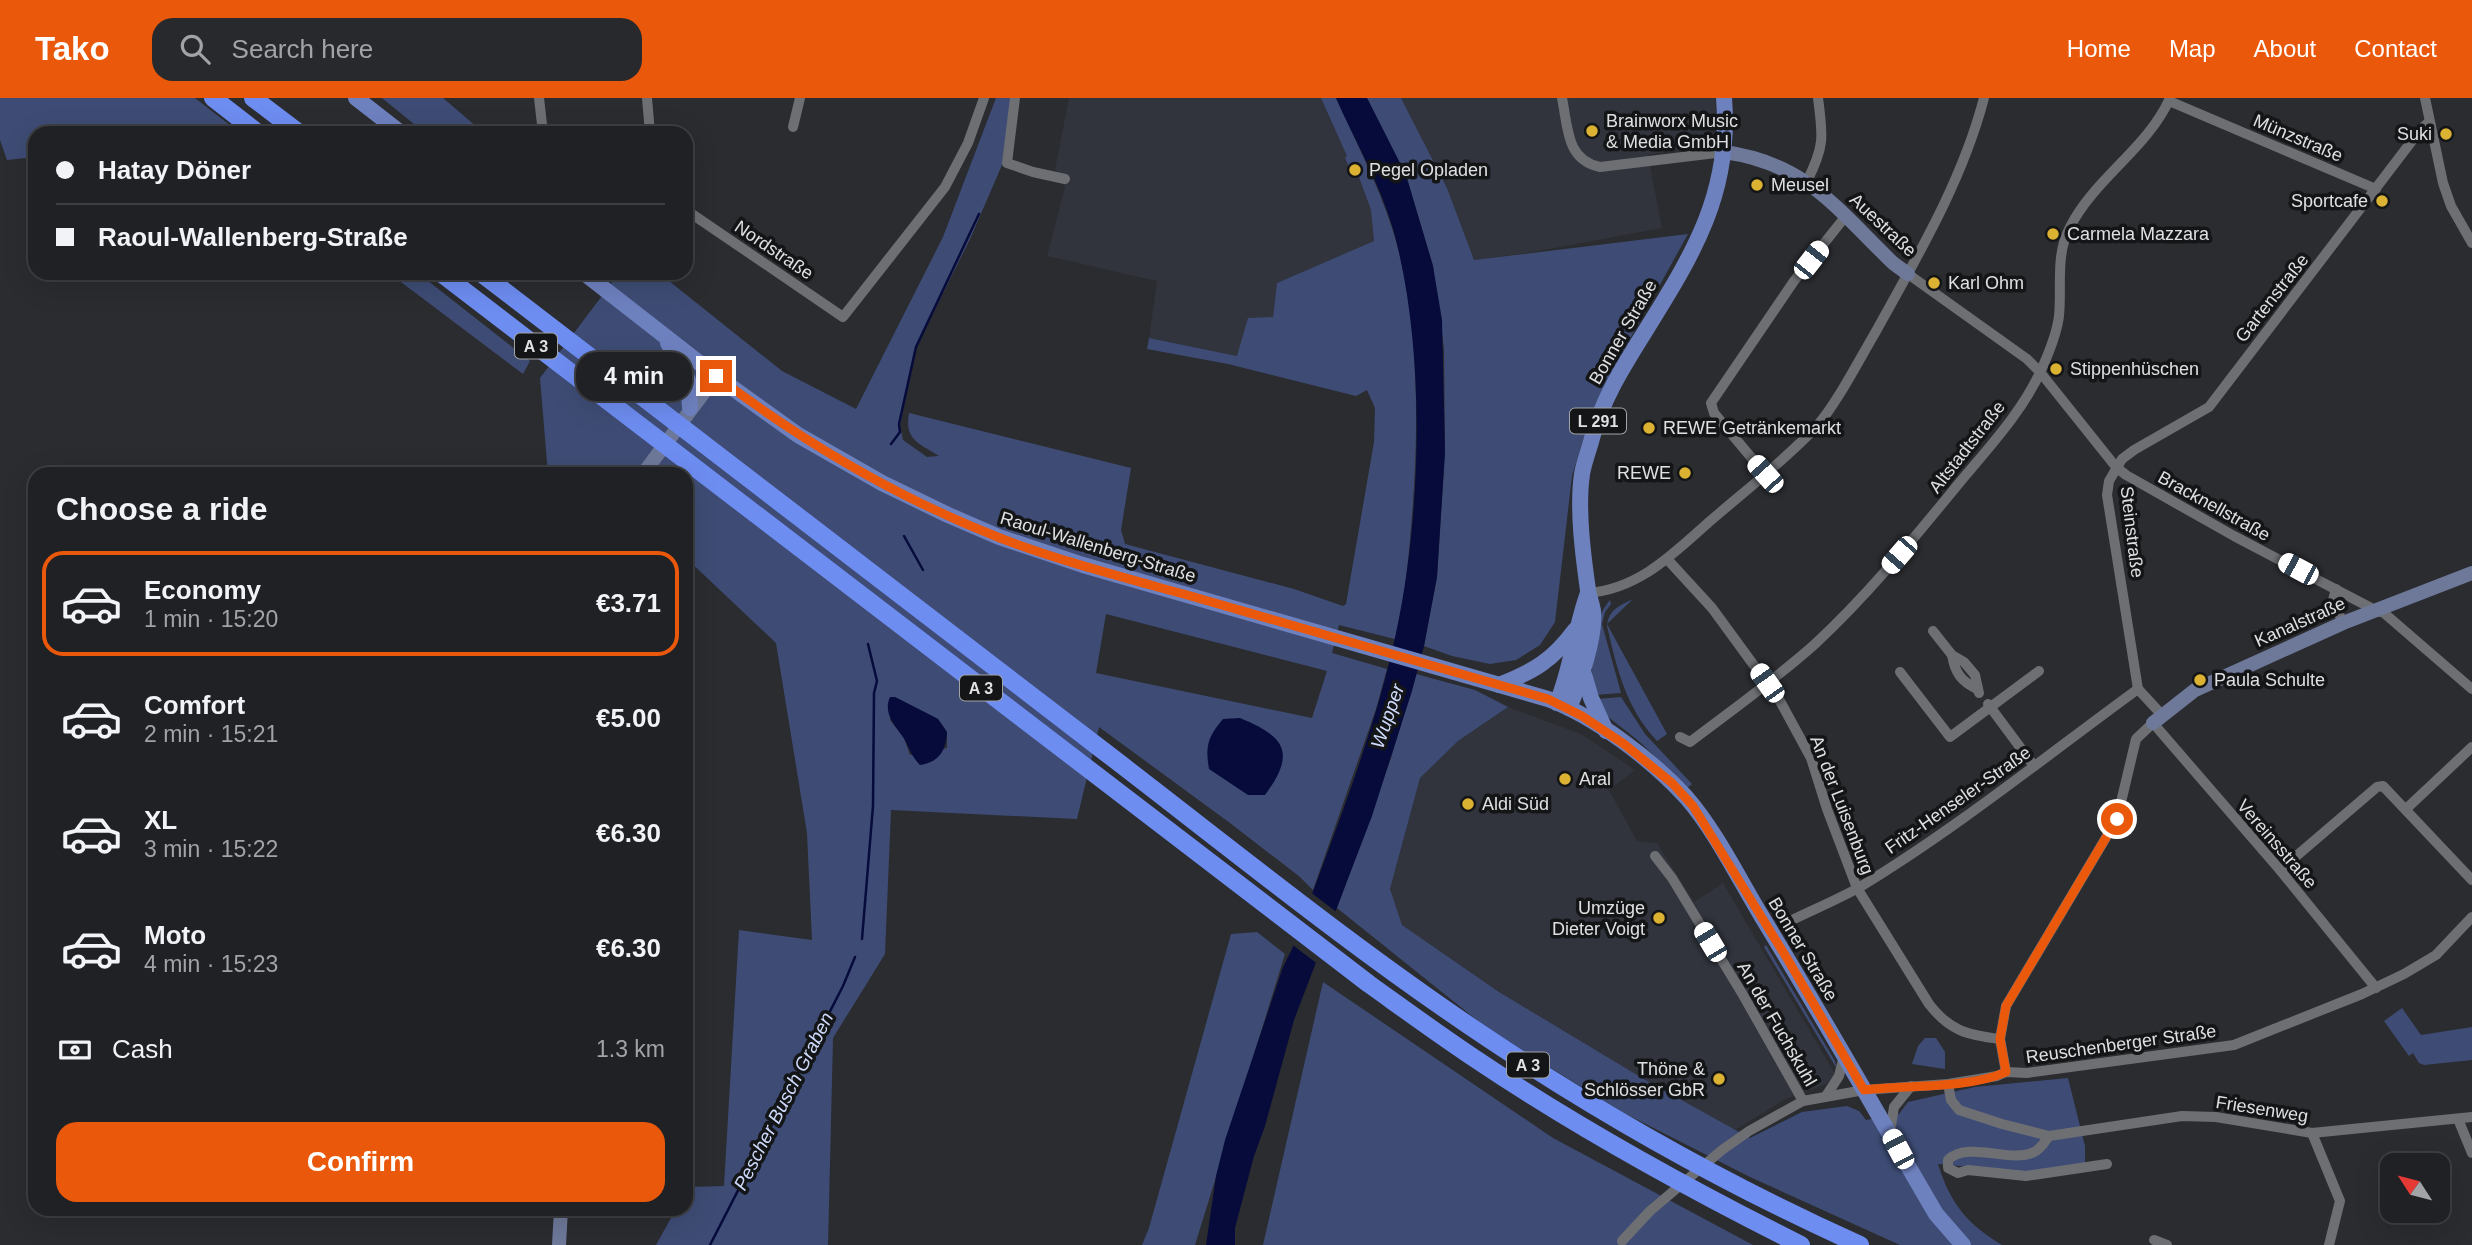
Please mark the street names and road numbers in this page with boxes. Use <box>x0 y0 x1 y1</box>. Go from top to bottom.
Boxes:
street label: Münzstraße <box>2250 110 2346 166</box>
street label: Auestraße <box>1846 189 1920 261</box>
street label: Nordstraße <box>731 217 817 283</box>
street label: Gartenstraße <box>2231 250 2313 346</box>
street label: Bonner Straße <box>1585 276 1661 388</box>
road number: A 3 <box>515 334 557 358</box>
street label: Altstadtstraße <box>1925 397 2009 497</box>
road number: L 291 <box>1570 408 1626 434</box>
street label: Bracknellstraße <box>2154 467 2274 545</box>
street label: Steinstraße <box>2116 485 2148 579</box>
street label: Raoul-Wallenberg-Straße <box>998 508 1198 586</box>
street label: Kanalstraße <box>2252 593 2348 651</box>
road number: A 3 <box>960 676 1002 701</box>
street label: An der Luisenburg <box>1806 733 1878 877</box>
street label: Fritz-Henseler-Straße <box>1881 742 2035 858</box>
street label: Vereinsstraße <box>2233 796 2321 892</box>
street label: Bonner Straße <box>1764 894 1842 1004</box>
street label: An der Fuchskuhl <box>1733 958 1821 1090</box>
street label: Reuschenberger Straße <box>2024 1021 2218 1067</box>
road number: A 3 <box>1507 1052 1549 1077</box>
street label: Friesenweg <box>2214 1092 2310 1126</box>

